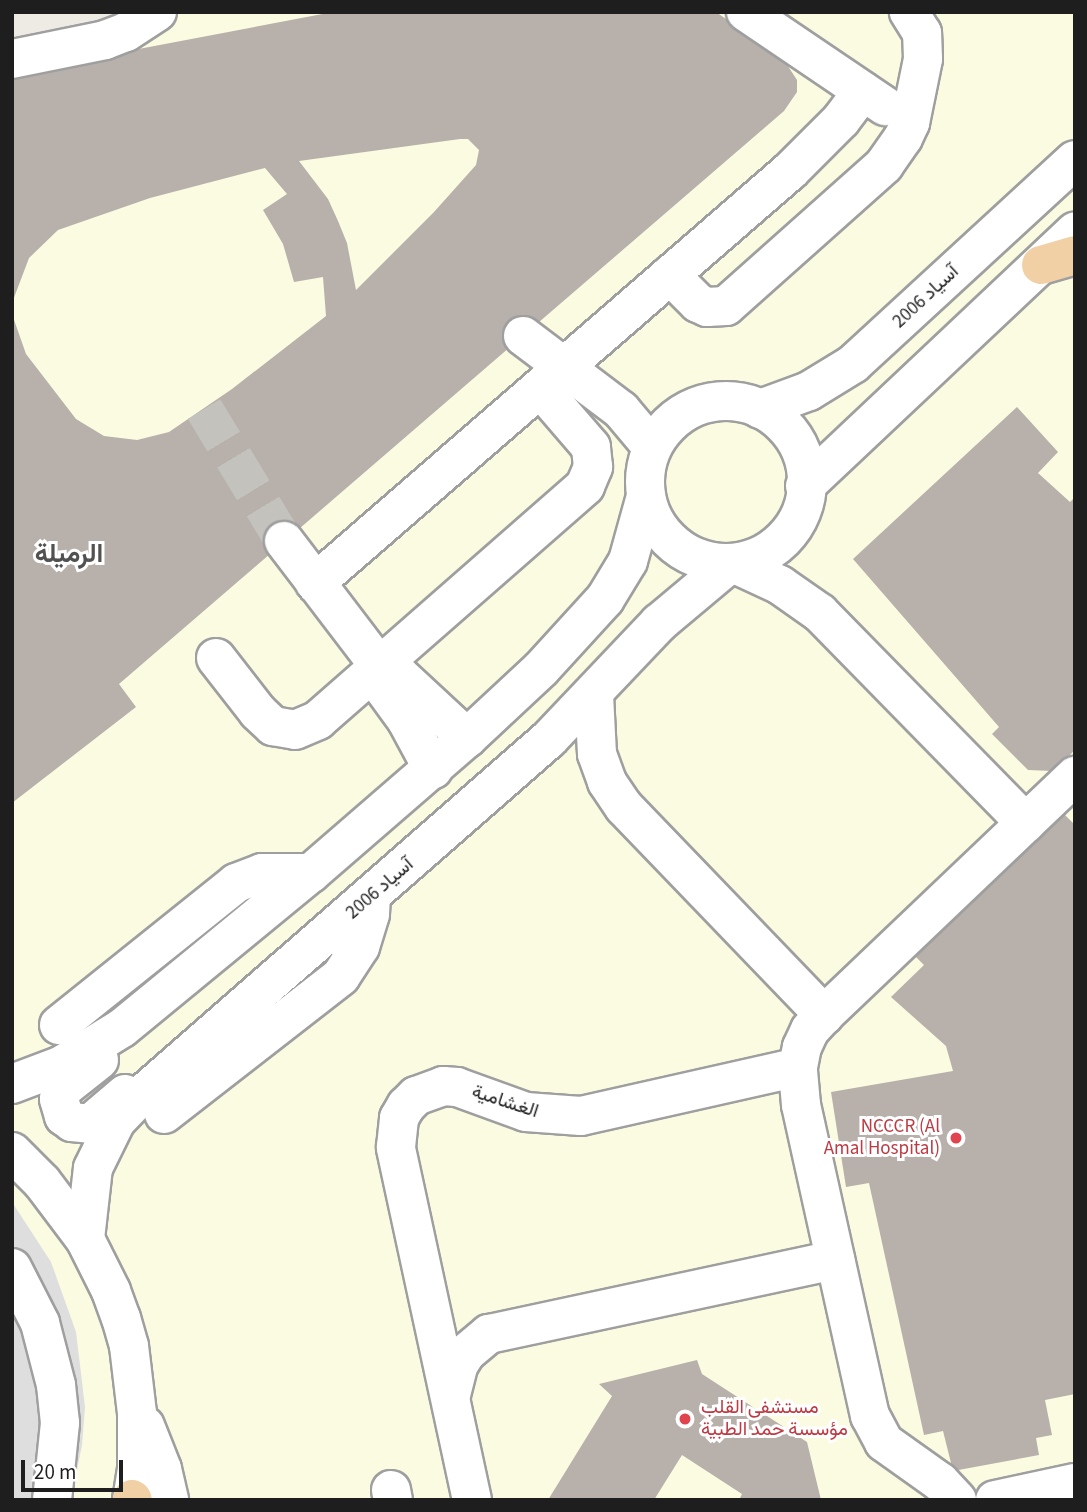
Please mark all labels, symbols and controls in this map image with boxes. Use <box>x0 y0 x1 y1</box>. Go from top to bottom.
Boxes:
street label: آسياد 2006 <box>888 261 964 333</box>
district label: الرميلة <box>35 538 103 570</box>
street label: آسياد 2006 <box>342 854 418 924</box>
street label: الغشامية <box>469 1081 541 1123</box>
place label: NCCCR (Al Amal Hospital) <box>824 1116 940 1160</box>
marker: NCCCR (Al Amal Hospital) <box>946 1128 966 1148</box>
place label: مستشفى القلب مؤسسة حمد الطبية <box>701 1397 848 1441</box>
marker: مستشفى القلب مؤسسة حمد الطبية <box>675 1409 695 1429</box>
scale bar <box>24 1446 126 1490</box>
text: 20 m <box>34 1457 76 1487</box>

